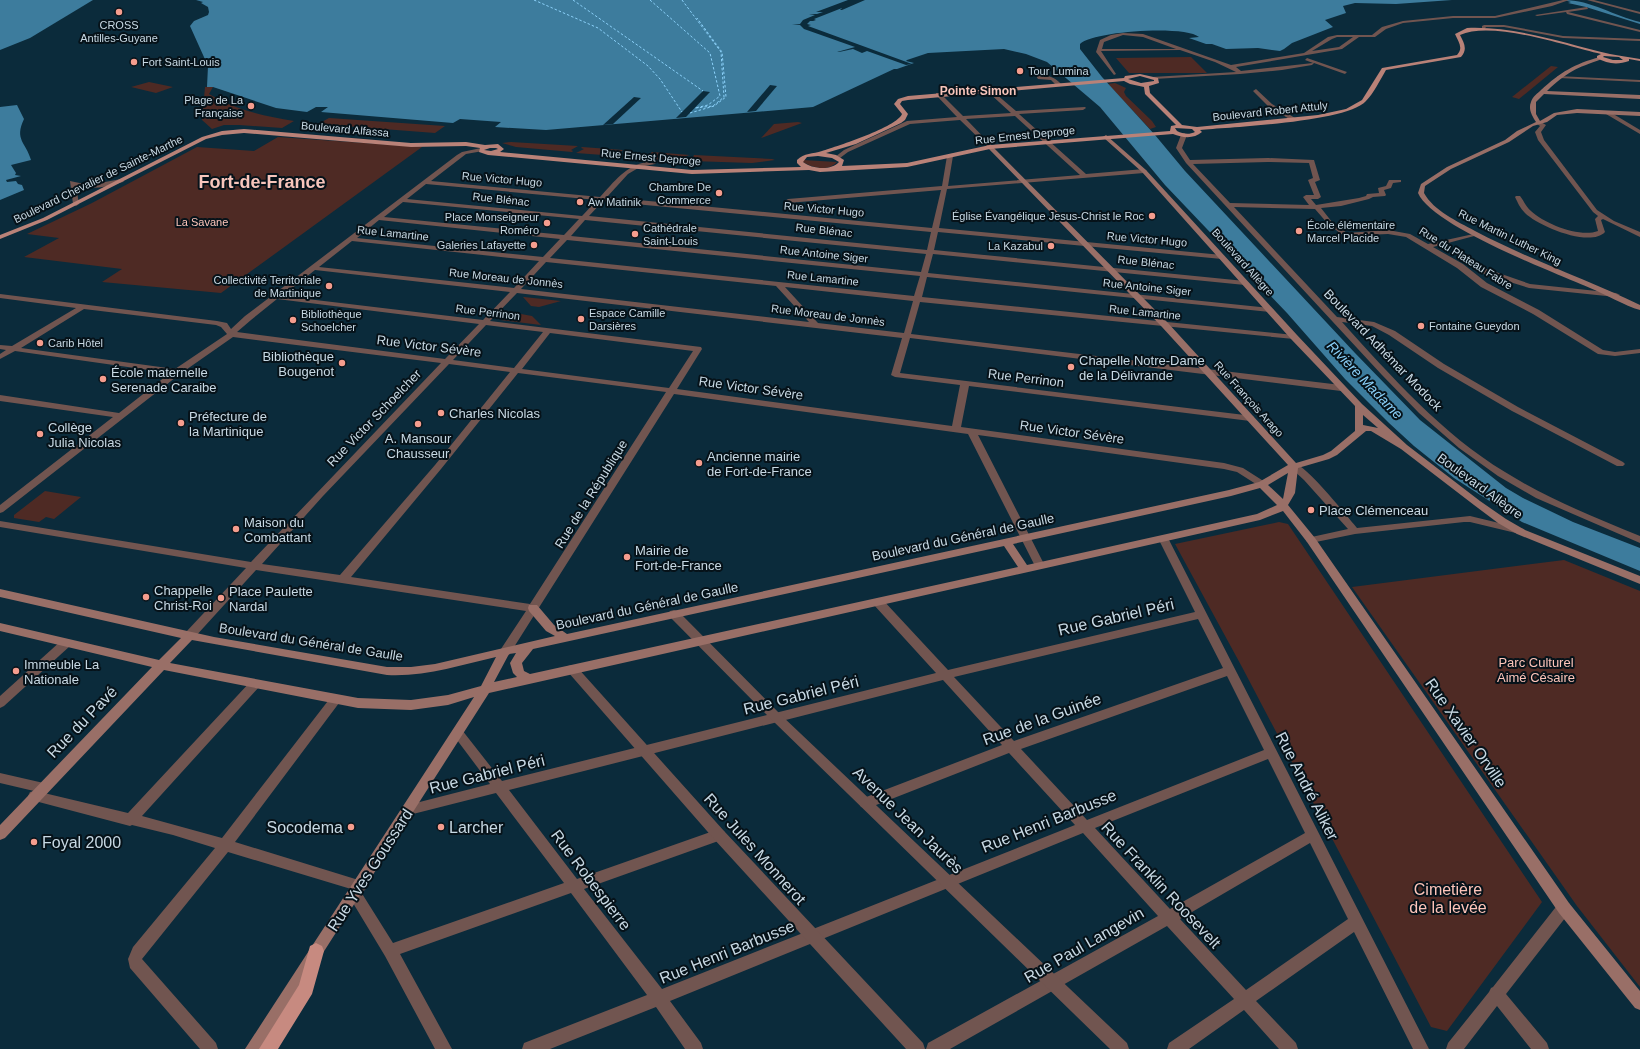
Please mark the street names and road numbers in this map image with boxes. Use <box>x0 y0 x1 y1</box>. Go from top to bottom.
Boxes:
street label: Boulevard Robert Attuly <box>1212 99 1329 123</box>
street label: Boulevard Alfassa <box>301 119 390 139</box>
street label: Rue Ernest Deproge <box>975 124 1075 146</box>
street label: Boulevard Chevalier de Sainte-Marthe <box>12 133 184 225</box>
street label: Rue Ernest Deproge <box>601 147 701 167</box>
street label: Rue Victor Hugo <box>461 170 543 188</box>
street label: Rue Blénac <box>472 190 530 208</box>
street label: Rue Victor Hugo <box>783 200 865 218</box>
street label: Rue Martin Luther King <box>1457 207 1563 267</box>
street label: Rue Blénac <box>795 221 853 239</box>
street label: Rue Lamartine <box>356 223 430 243</box>
street label: Rue du Plateau Fabre <box>1417 224 1515 292</box>
street label: Boulevard Allègre <box>1210 226 1276 298</box>
street label: Rue Victor Hugo <box>1106 230 1188 248</box>
street label: Rue Antoine Siger <box>779 243 869 265</box>
street label: Rue Blénac <box>1117 253 1175 271</box>
street label: Rue Moreau de Jonnès <box>449 266 564 290</box>
street label: Rue Lamartine <box>786 268 860 288</box>
street label: Rue Antoine Siger <box>1102 276 1192 298</box>
street label: Boulevard Adhémar Modock <box>1321 286 1445 414</box>
street label: Rue Perrinon <box>455 302 521 322</box>
street label: Rue Moreau de Jonnès <box>771 302 886 328</box>
street label: Rue Lamartine <box>1108 302 1182 322</box>
street label: Rue Victor Sévère <box>376 332 482 360</box>
street label: Rue François Arago <box>1212 359 1286 439</box>
street label: Rue Victor Schoelcher <box>324 366 425 470</box>
street label: Rue Perrinon <box>987 366 1065 390</box>
street label: Rue Victor Sévère <box>698 373 804 403</box>
street label: Rue Victor Sévère <box>1019 417 1125 447</box>
street label: Rue de la République <box>552 437 630 551</box>
street label: Boulevard Allègre <box>1434 450 1526 522</box>
street label: Boulevard du Général de Gaulle <box>871 510 1055 564</box>
street label: Boulevard du Général de Gaulle <box>555 579 739 633</box>
street label: Rue Gabriel Péri <box>1056 595 1176 639</box>
street label: Boulevard du Général de Gaulle <box>218 620 404 664</box>
street label: Rue Gabriel Péri <box>742 672 860 718</box>
street label: Rue Xavier Orville <box>1422 675 1510 791</box>
street label: Rue du Pavé <box>44 683 120 761</box>
street label: Rue de la Guinée <box>981 690 1104 748</box>
street label: Rue André Aliker <box>1272 729 1342 844</box>
street label: Rue Gabriel Péri <box>428 751 546 797</box>
street label: Avenue Jean Jaurès <box>850 763 966 877</box>
street label: Rue Henri Barbusse <box>979 786 1119 856</box>
street label: Rue Jules Monnerot <box>701 790 810 908</box>
street label: Rue Yves Goussard <box>324 806 416 934</box>
street label: Rue Franklin Roosevelt <box>1098 818 1224 952</box>
street label: Rue Robespierre <box>548 827 634 933</box>
street label: Rue Paul Langevin <box>1021 904 1147 986</box>
street label: Rue Henri Barbusse <box>657 917 797 987</box>

